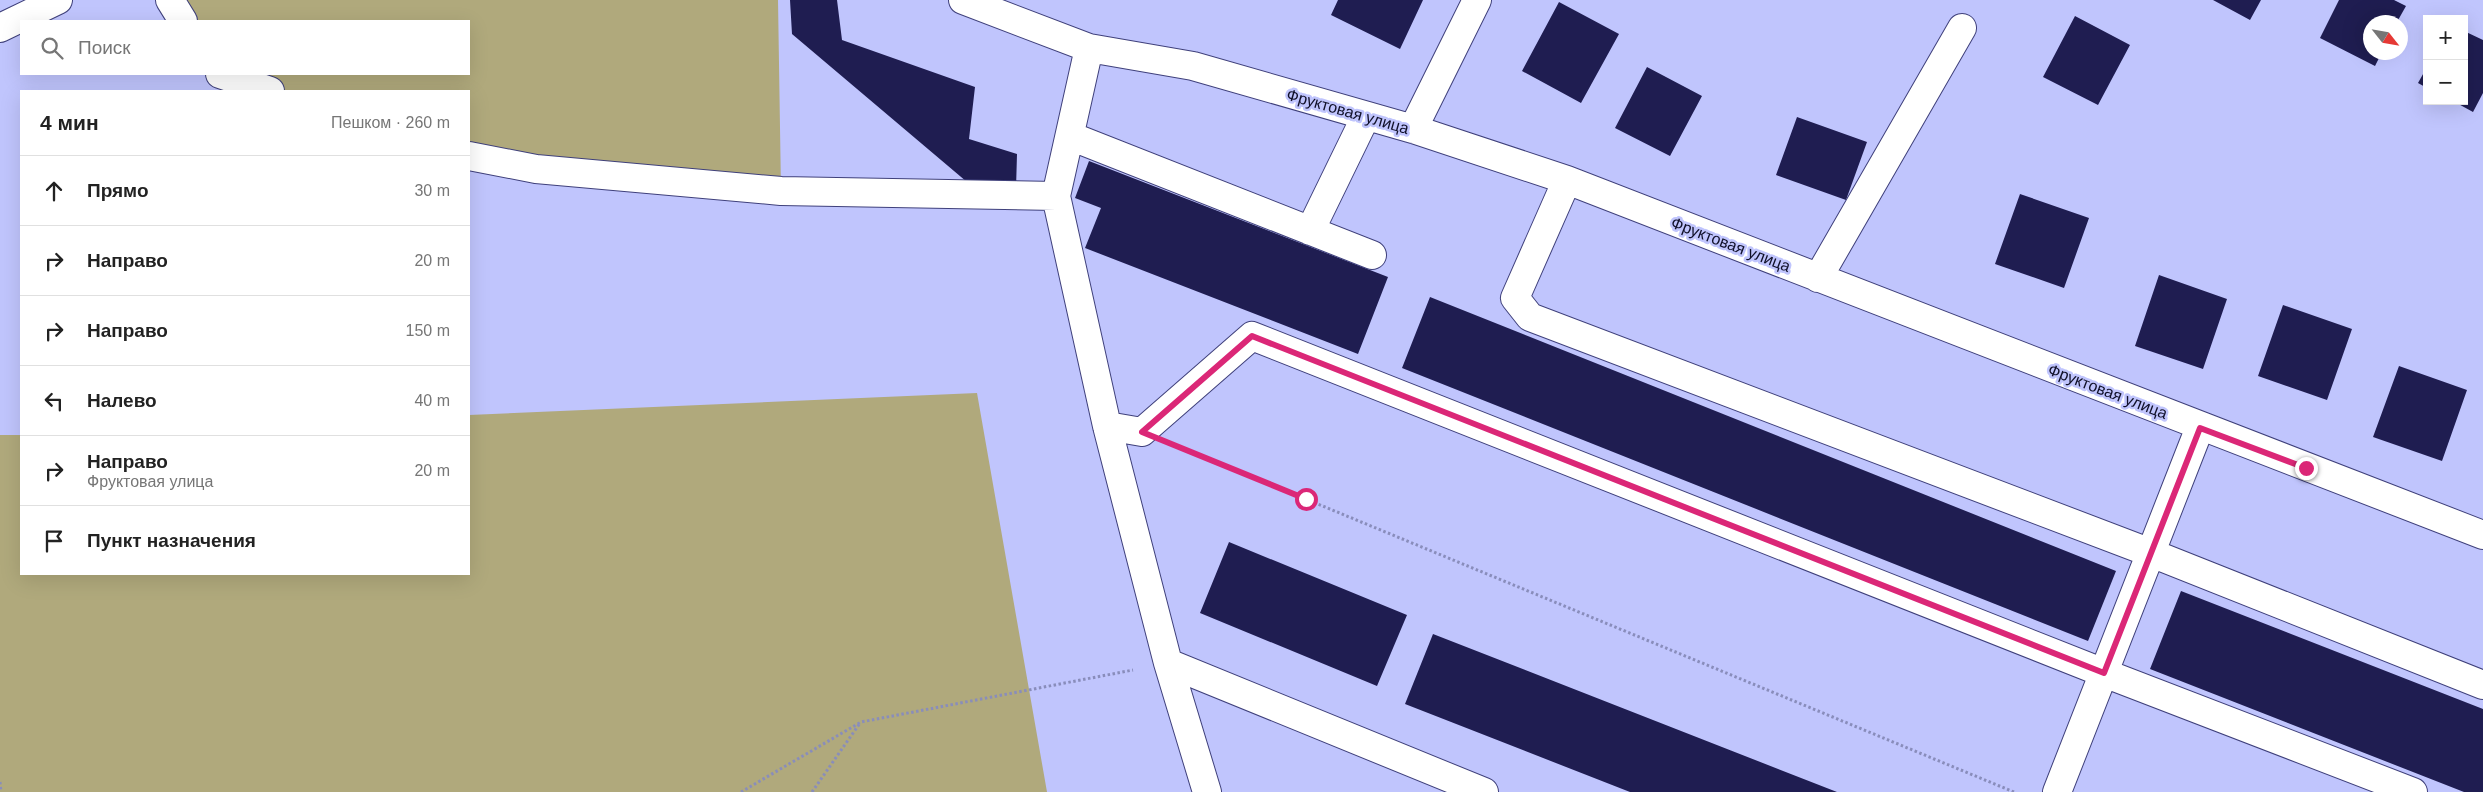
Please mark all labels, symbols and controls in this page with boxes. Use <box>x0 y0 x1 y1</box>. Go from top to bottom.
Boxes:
north arrow <box>2363 15 2408 60</box>
map controls <box>2423 15 2468 105</box>
button: + <box>2423 15 2468 60</box>
search box <box>20 20 470 75</box>
icon: search <box>38 34 66 62</box>
text: Поиск <box>78 37 131 58</box>
button: − <box>2423 60 2468 105</box>
street label: Фруктовая улица <box>1285 86 1411 137</box>
text: 4 мин <box>40 111 99 134</box>
text: Пешком · 260 m <box>331 114 450 131</box>
icon: ahead <box>40 177 68 205</box>
text: Прямо <box>87 180 149 201</box>
text: 30 m <box>414 182 450 199</box>
street label: Фруктовая улица <box>1669 214 1793 275</box>
icon: right <box>40 247 68 275</box>
text: Направо <box>87 250 168 271</box>
text: 20 m <box>414 252 450 269</box>
icon: right <box>40 317 68 345</box>
text: Направо <box>87 320 168 341</box>
text: 150 m <box>406 322 450 339</box>
street label: Фруктовая улица <box>2046 361 2170 422</box>
icon: left <box>40 387 68 415</box>
text: Налево <box>87 390 157 411</box>
text: 40 m <box>414 392 450 409</box>
text: Направо <box>87 451 168 472</box>
icon: right <box>40 457 68 485</box>
route end <box>2295 457 2318 480</box>
text: 20 m <box>414 462 450 479</box>
text: Фруктовая улица <box>87 473 213 490</box>
route start <box>1295 488 1318 511</box>
icon: arrive <box>40 527 68 555</box>
text: Пункт назначения <box>87 530 256 551</box>

